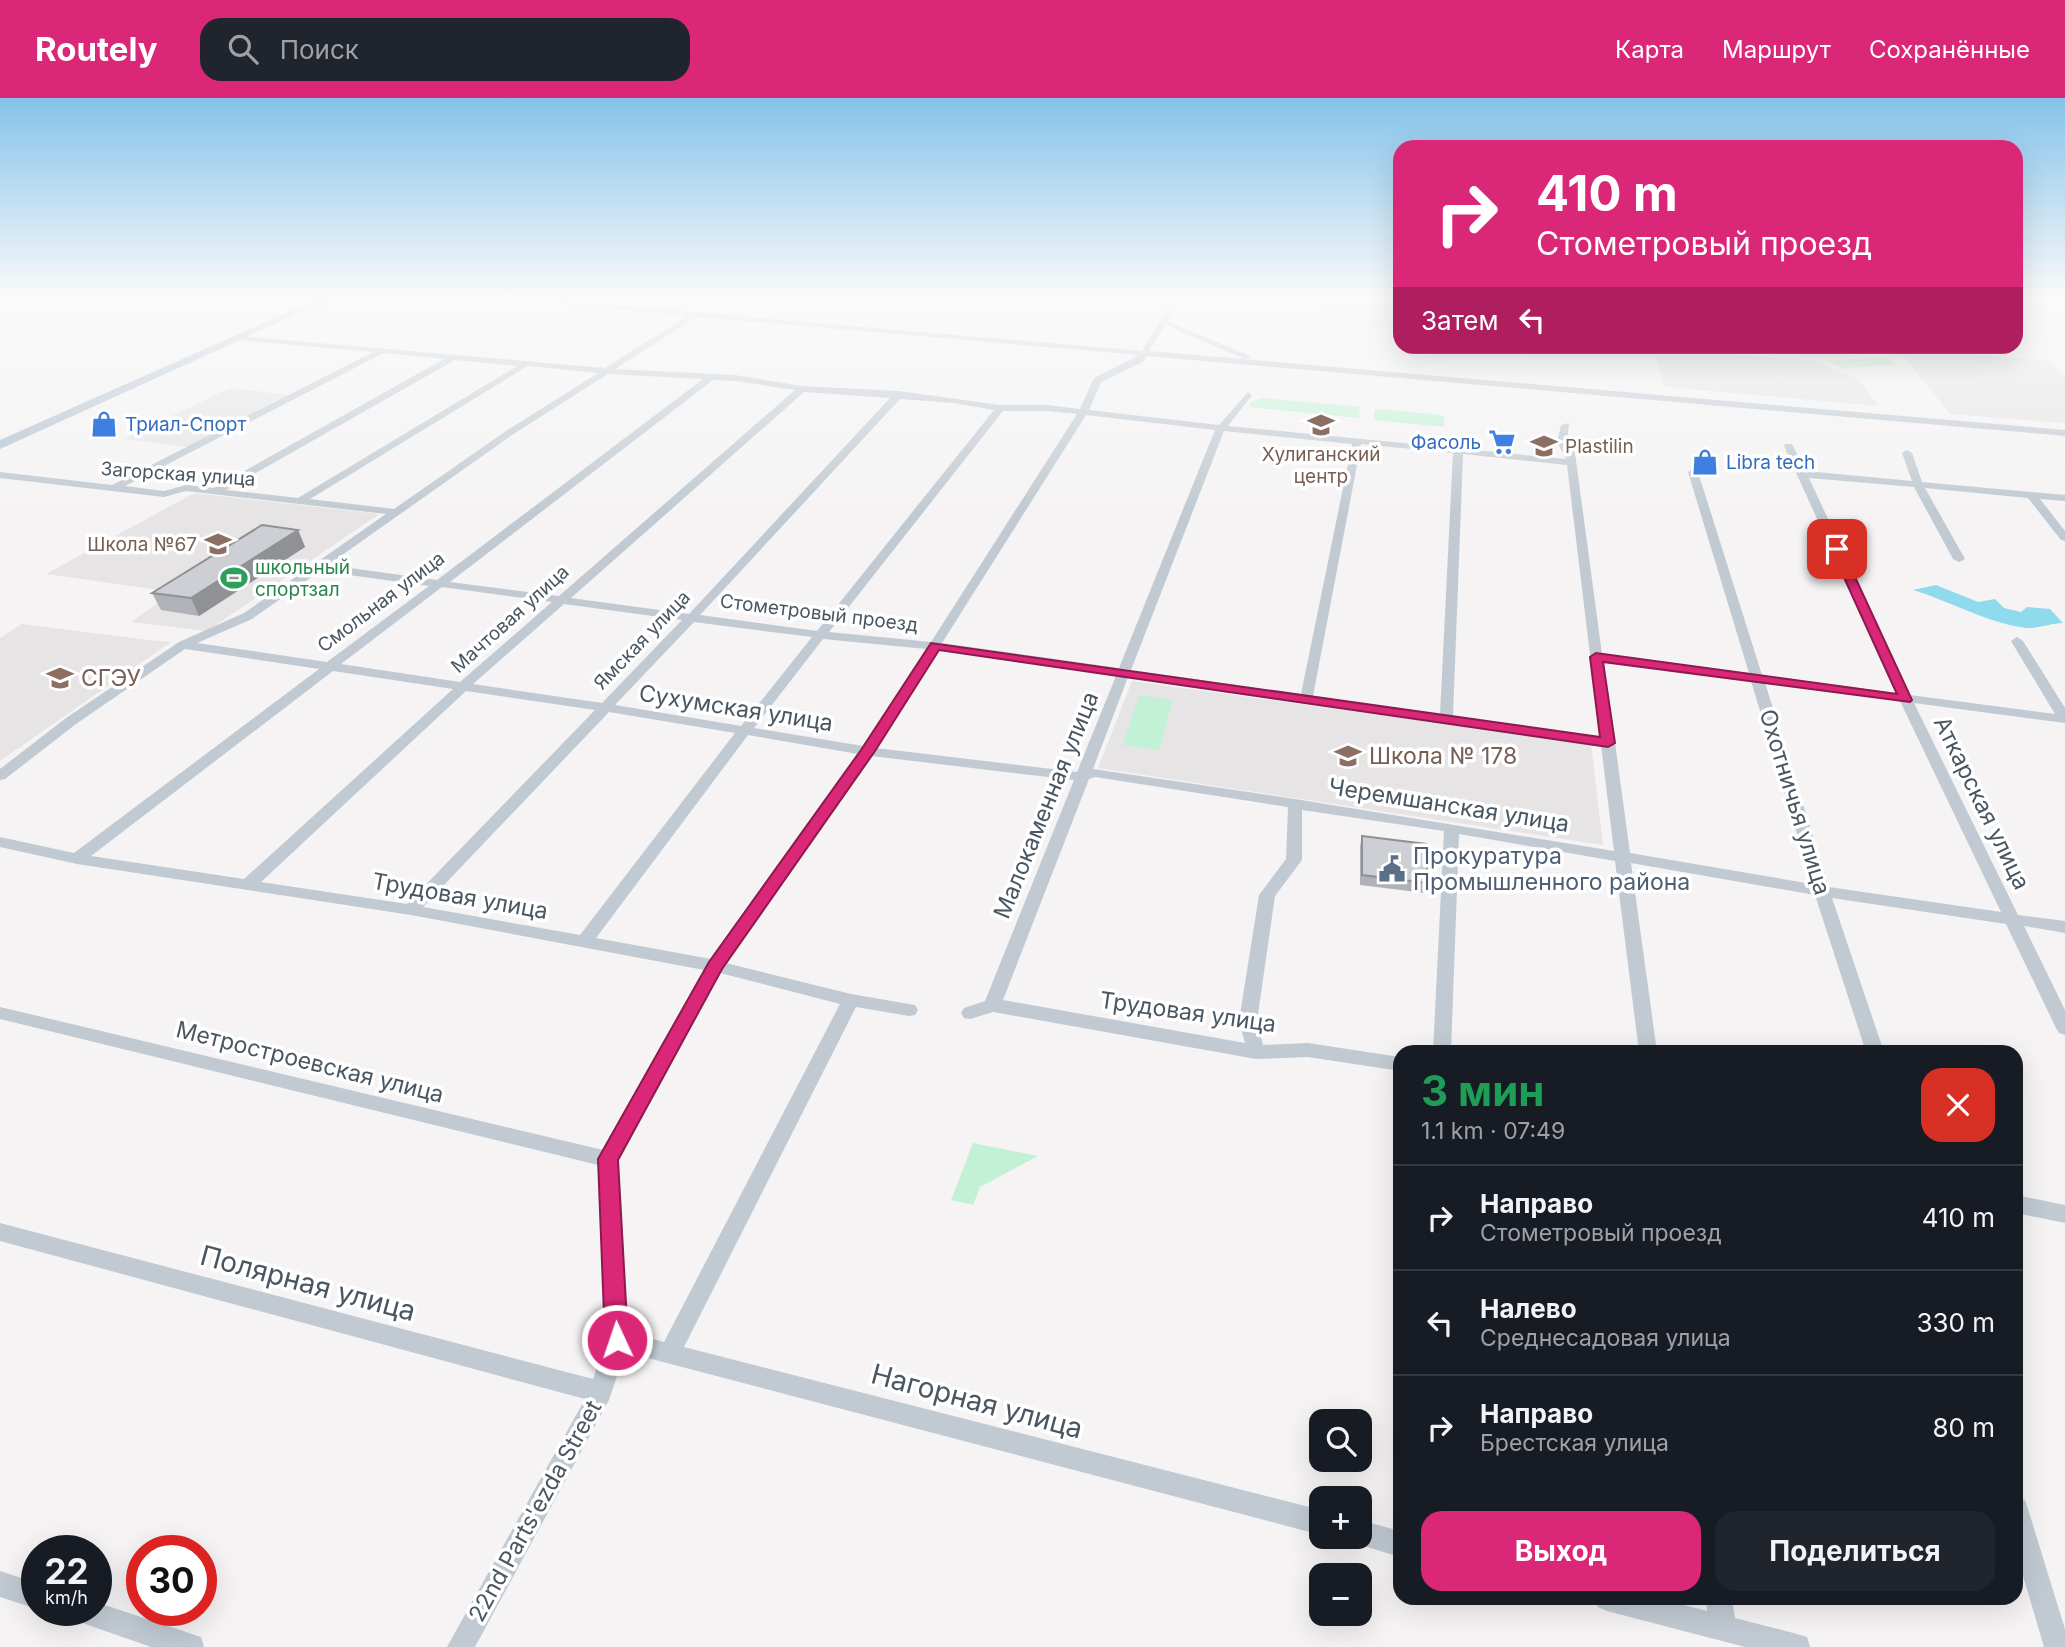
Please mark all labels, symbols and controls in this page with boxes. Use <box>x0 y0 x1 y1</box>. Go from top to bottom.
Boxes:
search box <box>200 18 690 81</box>
text: Routely <box>35 29 158 69</box>
icon: search <box>224 30 262 68</box>
text: Поиск <box>280 34 359 65</box>
text: Карта <box>1615 35 1684 64</box>
text: Маршрут <box>1722 35 1831 64</box>
text: Сохранённые <box>1869 35 2030 64</box>
text: 410 m <box>1536 164 1678 223</box>
icon: right <box>1421 168 1512 259</box>
text: Стометровый проезд <box>1536 224 1872 263</box>
icon: left <box>1513 301 1551 339</box>
text: Затем <box>1421 305 1499 336</box>
shop icon: Триал-Спорт <box>89 409 119 439</box>
school or university icon: Хулиганский центр <box>1306 410 1336 440</box>
place label: Триал-Спорт <box>125 413 246 436</box>
supermarket icon: Фасоль <box>1487 427 1517 457</box>
place label: Фасоль <box>1411 431 1481 454</box>
school or university icon: Plastilin <box>1529 431 1559 461</box>
place label: Plastilin <box>1565 435 1634 458</box>
place label: Хулиганский центр <box>1262 443 1380 488</box>
shop icon: Libra tech <box>1690 447 1720 477</box>
place label: Libra tech <box>1726 451 1815 474</box>
street label: Загорская улица <box>100 457 256 491</box>
pin <box>1807 519 1867 579</box>
school or university icon: Школа №67 <box>203 529 233 559</box>
icon: arrive <box>1818 530 1856 568</box>
place label: Школа №67 <box>87 533 197 556</box>
street label: Смольная улица <box>313 547 449 657</box>
place label: школьный спортзал <box>255 556 350 601</box>
street label: Мачтовая улица <box>447 560 573 678</box>
sports icon: школьный спортзал <box>219 563 249 593</box>
street label: Ямская улица <box>589 586 695 694</box>
street label: Стометровый проезд <box>719 589 920 637</box>
school or university icon: СГЭУ <box>45 663 75 693</box>
place label: СГЭУ <box>81 664 141 692</box>
street label: Сухумская улица <box>637 679 835 737</box>
street label: Малокаменная улица <box>988 688 1104 922</box>
street label: Охотничья улица <box>1753 706 1837 898</box>
street label: Аткарская улица <box>1928 712 2036 894</box>
school or university icon: Школа № 178 <box>1333 741 1363 771</box>
place label: Школа № 178 <box>1369 742 1517 770</box>
street label: Черемшанская улица <box>1327 772 1571 838</box>
place label: Прокуратура Промышленного района <box>1413 842 1690 896</box>
public building icon: Прокуратура Промышленного района <box>1377 854 1407 884</box>
street label: Трудовая улица <box>370 867 550 925</box>
street label: Трудовая улица <box>1098 986 1278 1038</box>
street label: Метростроевская улица <box>173 1015 447 1109</box>
text: 3 мин <box>1421 1065 1544 1116</box>
button: close <box>1921 1068 1995 1142</box>
text: 1.1 km · 07:49 <box>1421 1117 1565 1145</box>
text: Направо <box>1480 1188 1593 1219</box>
icon: right <box>1421 1199 1459 1237</box>
text: 410 m <box>1922 1202 1995 1233</box>
text: Стометровый проезд <box>1480 1219 1722 1247</box>
street label: Полярная улица <box>197 1238 419 1328</box>
text: Налево <box>1480 1293 1577 1324</box>
position arrow <box>580 1303 654 1377</box>
icon: left <box>1421 1304 1459 1342</box>
text: 330 m <box>1916 1307 1995 1338</box>
text: Среднесадовая улица <box>1480 1324 1731 1352</box>
street label: Нагорная улица <box>868 1356 1086 1446</box>
street label: 22nd Parts'ezda Street <box>462 1395 608 1627</box>
text: Направо <box>1480 1398 1593 1429</box>
map controls <box>1309 1409 1372 1626</box>
button: search <box>1309 1409 1372 1472</box>
icon: right <box>1421 1409 1459 1447</box>
text: 80 m <box>1932 1412 1995 1443</box>
text: Брестская улица <box>1480 1429 1669 1457</box>
button: + <box>1309 1486 1372 1549</box>
button: Выход <box>1421 1511 1701 1591</box>
button: Поделиться <box>1715 1511 1995 1591</box>
speed limit sign: 30 <box>126 1535 217 1626</box>
text: 22 <box>44 1550 89 1592</box>
button: − <box>1309 1563 1372 1626</box>
text: km/h <box>45 1587 88 1608</box>

